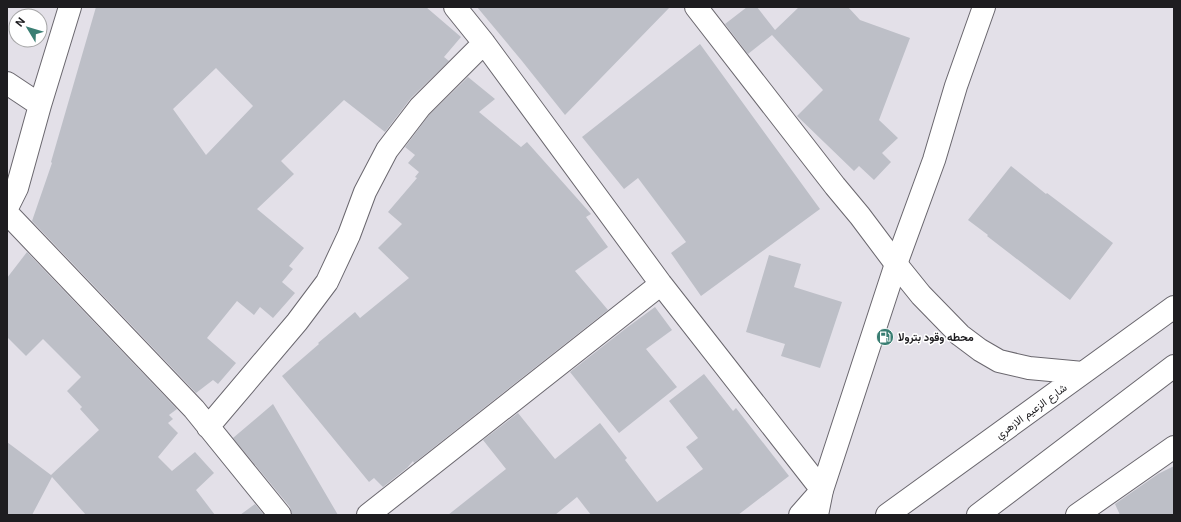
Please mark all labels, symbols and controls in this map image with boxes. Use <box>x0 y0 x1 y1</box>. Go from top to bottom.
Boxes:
north arrow <box>8 8 48 48</box>
text: N <box>12 14 28 29</box>
fuel station icon: محطه وقود بترولا <box>875 327 895 347</box>
place label: محطه وقود بترولا <box>898 330 974 344</box>
street label: شارع الزعيم الازهري <box>992 380 1072 444</box>

